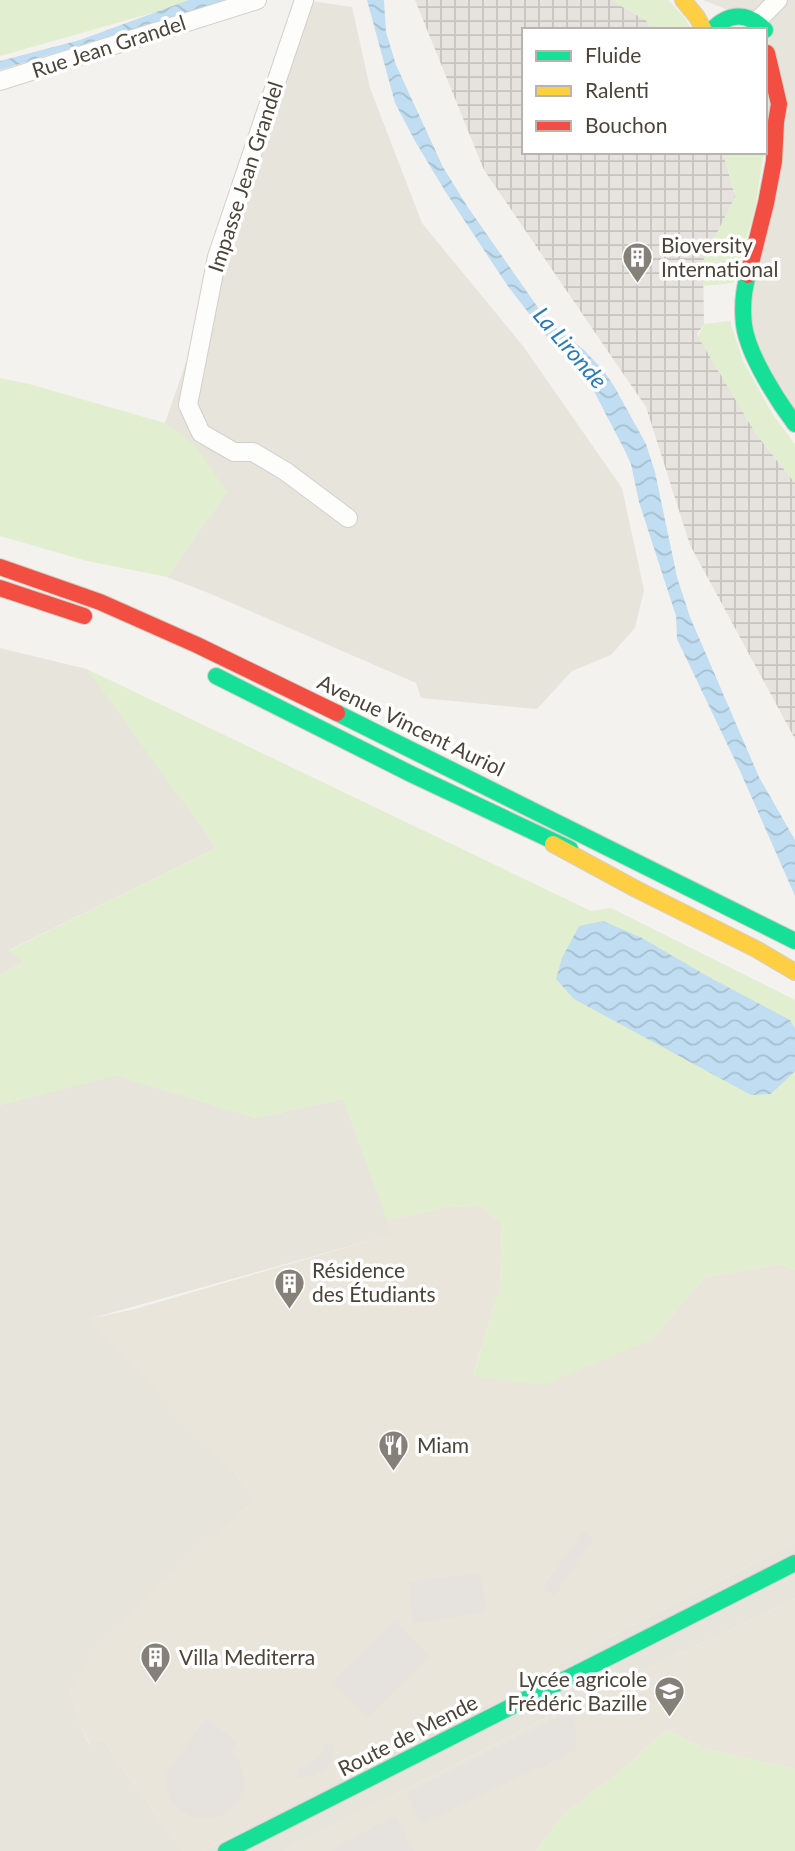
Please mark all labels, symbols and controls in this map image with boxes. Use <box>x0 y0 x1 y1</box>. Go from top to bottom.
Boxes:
street label: Rue Jean Grandel <box>29 9 188 82</box>
legend <box>522 28 767 154</box>
text: Fluide <box>585 42 641 67</box>
text: Ralenti <box>585 77 649 102</box>
street label: Impasse Jean Grandel <box>202 78 287 275</box>
text: Bouchon <box>585 112 667 137</box>
place label: Bioversity International <box>661 232 778 281</box>
building icon: Bioversity International <box>621 241 655 285</box>
water label: La Lironde <box>528 301 614 394</box>
street label: Avenue Vincent Auriol <box>314 668 509 781</box>
place label: Résidence des Étudiants <box>312 1257 436 1306</box>
building icon: Résidence des Étudiants <box>272 1266 306 1310</box>
restaurant icon: Miam <box>377 1429 411 1473</box>
place label: Miam <box>417 1432 469 1457</box>
building icon: Villa Mediterra <box>139 1641 173 1685</box>
place label: Villa Mediterra <box>179 1644 315 1669</box>
place label: Lycée agricole Frédéric Bazille <box>507 1666 647 1715</box>
school or university icon: Lycée agricole Frédéric Bazille <box>653 1675 687 1719</box>
street label: Route de Mende <box>333 1689 481 1781</box>

